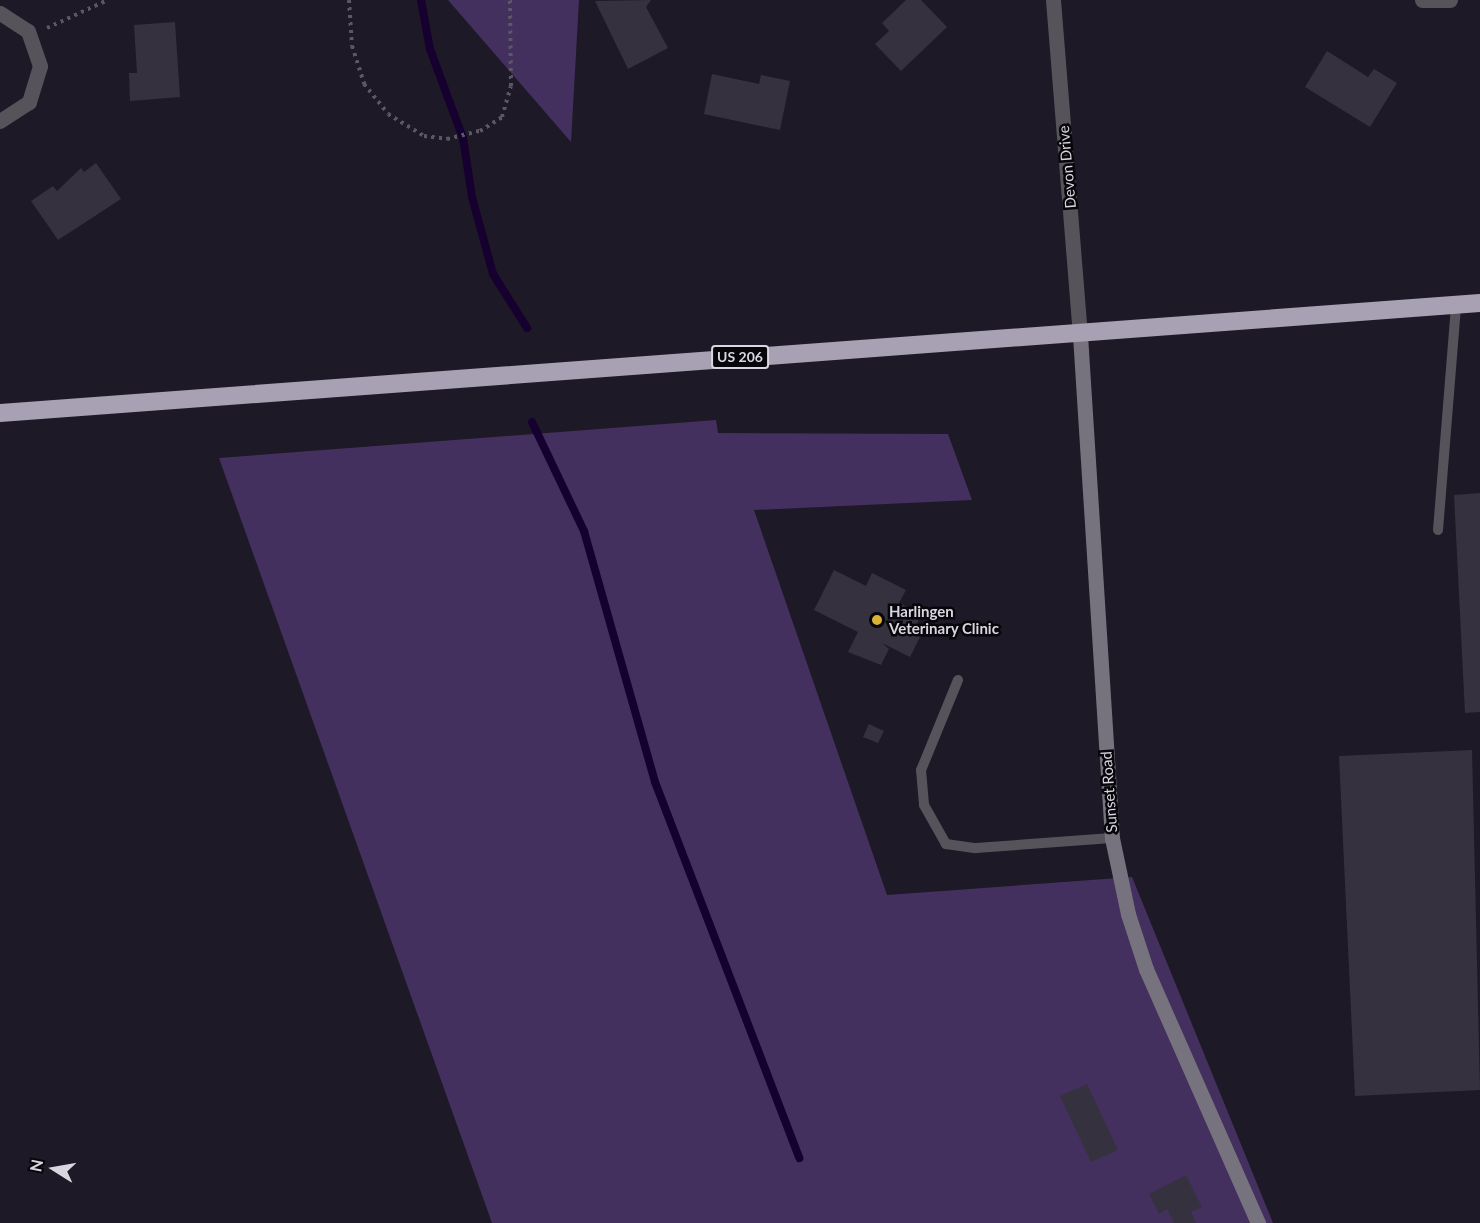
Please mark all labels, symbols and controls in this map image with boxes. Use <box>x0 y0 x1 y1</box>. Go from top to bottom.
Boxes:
street label: Devon Drive <box>1054 125 1080 209</box>
road number: US 206 <box>710 346 770 368</box>
place label: Harlingen Veterinary Clinic <box>889 602 999 637</box>
marker: Harlingen Veterinary Clinic <box>870 613 884 627</box>
street label: Sunset Road <box>1097 751 1121 833</box>
north arrow <box>24 1139 84 1199</box>
text: N <box>25 1158 46 1173</box>

